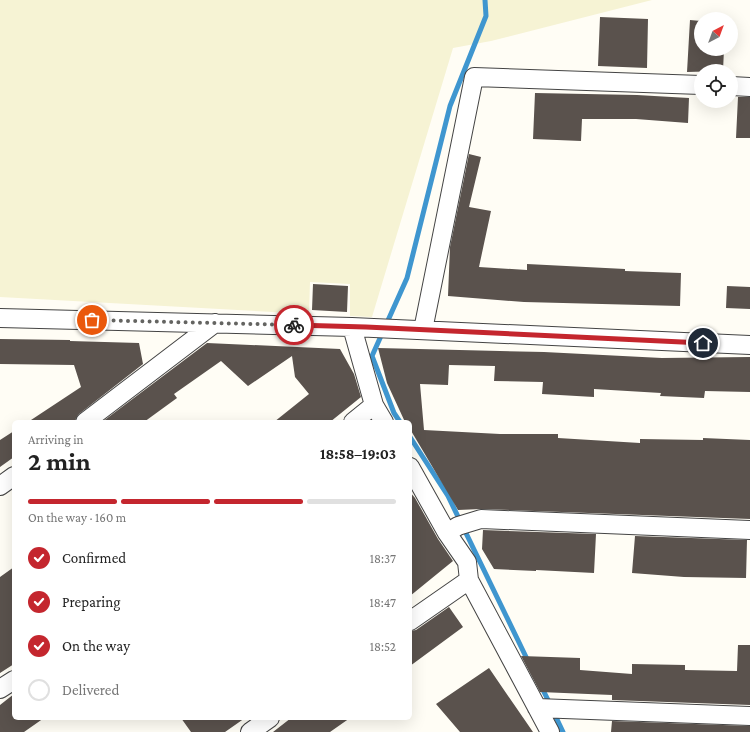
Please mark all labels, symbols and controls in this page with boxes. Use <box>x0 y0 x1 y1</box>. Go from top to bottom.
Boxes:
north arrow <box>694 12 738 56</box>
map controls <box>694 12 738 108</box>
button: locate <box>694 64 738 108</box>
pin <box>75 303 109 337</box>
courier <box>274 305 314 345</box>
icon: bag <box>81 309 103 331</box>
icon: bike <box>283 314 305 336</box>
pin <box>686 326 720 360</box>
icon: home <box>692 332 714 354</box>
text: Arriving in <box>28 432 84 447</box>
text: 18:58–19:03 <box>320 446 396 462</box>
text: 2 min <box>28 447 91 476</box>
text: On the way · 160 m <box>28 510 126 525</box>
icon: check <box>28 547 50 569</box>
text: Confirmed <box>62 550 126 566</box>
text: 18:37 <box>370 551 396 566</box>
icon: check <box>28 591 50 613</box>
text: Preparing <box>62 594 121 610</box>
text: 18:47 <box>369 595 396 610</box>
icon: check <box>28 635 50 657</box>
text: On the way <box>62 638 130 654</box>
text: 18:52 <box>370 639 396 654</box>
text: Delivered <box>62 682 119 698</box>

